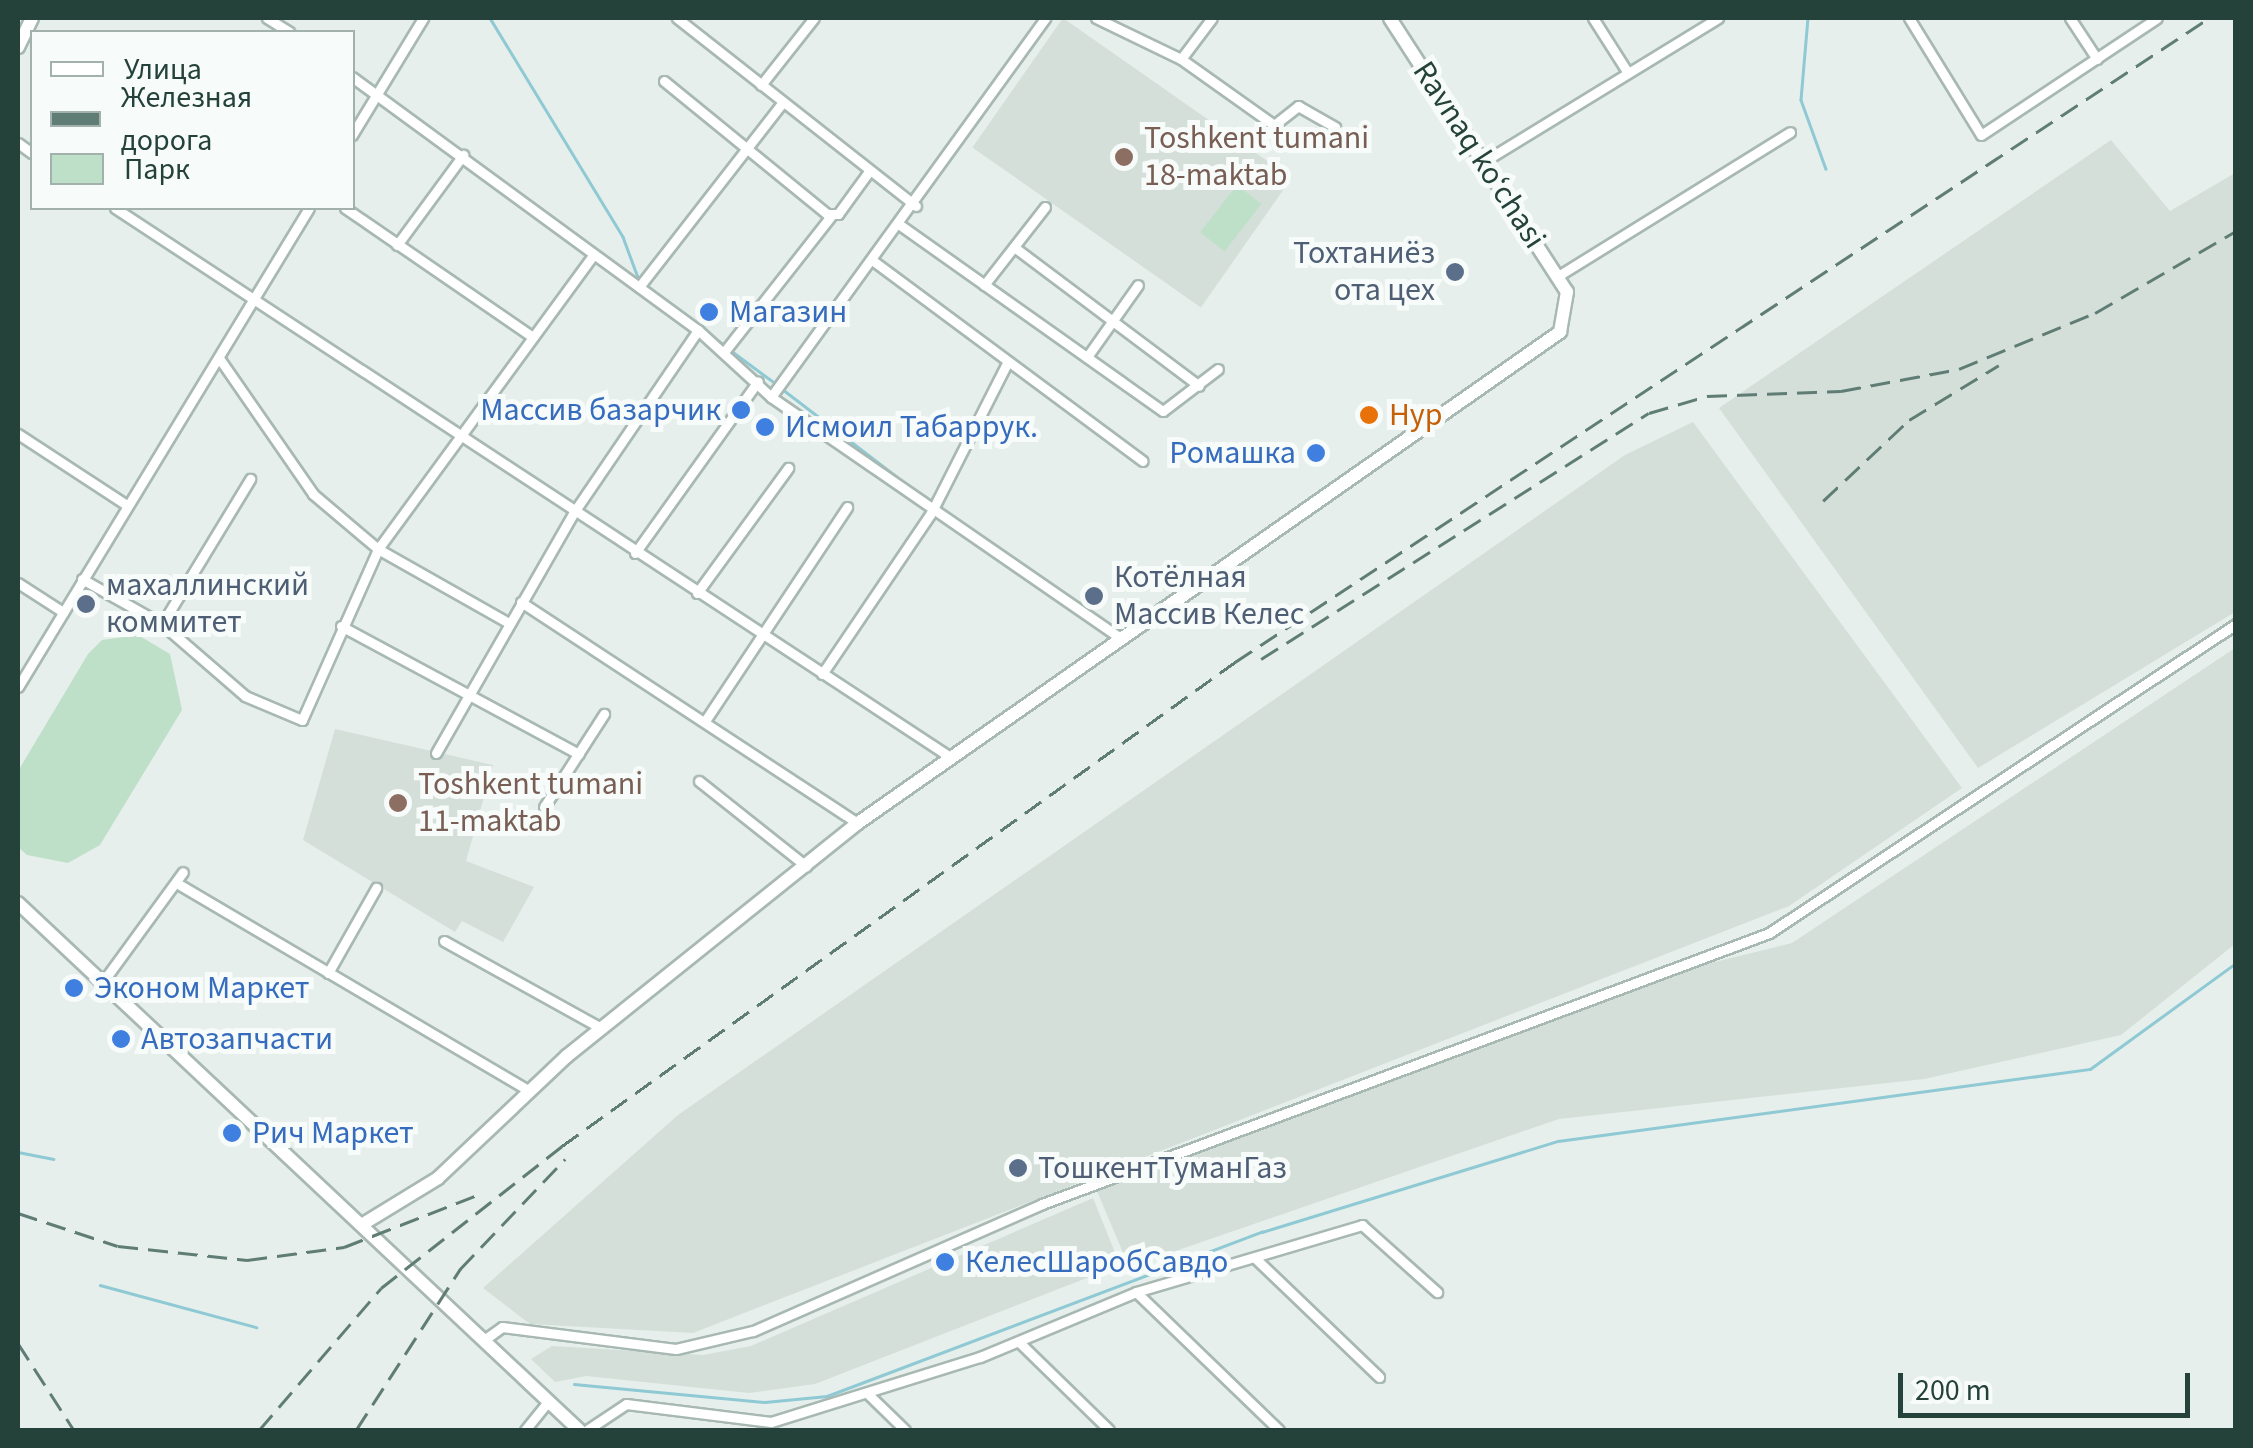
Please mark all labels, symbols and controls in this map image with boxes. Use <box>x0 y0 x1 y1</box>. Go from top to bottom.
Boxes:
legend <box>30 30 355 210</box>
text: Улица <box>124 48 202 91</box>
street label: Ravnaq ko‘chasi <box>1404 54 1554 256</box>
text: Железная дорога <box>121 76 252 162</box>
place label: Toshkent tumani 18-maktab <box>1144 120 1369 195</box>
marker: Toshkent tumani 18-maktab <box>1113 146 1135 168</box>
text: Парк <box>124 148 190 191</box>
place label: Тохтаниёз ота цех <box>1293 235 1435 310</box>
marker: Тохтаниёз ота цех <box>1444 261 1466 283</box>
place label: Магазин <box>729 293 847 331</box>
marker: Магазин <box>698 301 720 323</box>
place label: Массив базарчик <box>480 391 721 429</box>
place label: Нур <box>1389 396 1443 434</box>
marker: Массив базарчик <box>730 399 752 421</box>
marker: Нур <box>1358 404 1380 426</box>
place label: Исмоил Табаррук. <box>785 408 1038 446</box>
marker: Исмоил Табаррук. <box>754 416 776 438</box>
place label: Ромашка <box>1169 434 1296 472</box>
marker: Ромашка <box>1305 442 1327 464</box>
place label: Котёлная Массив Келес <box>1114 559 1304 634</box>
place label: махаллинский коммитет <box>106 567 309 642</box>
marker: Котёлная Массив Келес <box>1083 585 1105 607</box>
marker: махаллинский коммитет <box>75 593 97 615</box>
place label: Toshkent tumani 11-maktab <box>418 766 643 841</box>
marker: Toshkent tumani 11-maktab <box>387 792 409 814</box>
place label: Эконом Маркет <box>94 969 310 1007</box>
marker: Эконом Маркет <box>63 977 85 999</box>
place label: Автозапчасти <box>141 1020 333 1058</box>
marker: Автозапчасти <box>110 1028 132 1050</box>
place label: Рич Маркет <box>252 1114 414 1152</box>
marker: Рич Маркет <box>221 1122 243 1144</box>
place label: ТошкентТуманГаз <box>1038 1149 1287 1187</box>
marker: ТошкентТуманГаз <box>1007 1157 1029 1179</box>
place label: КелесШаробСавдо <box>965 1243 1228 1281</box>
marker: КелесШаробСавдо <box>934 1251 956 1273</box>
scale bar <box>1903 1353 2196 1415</box>
text: 200 m <box>1915 1369 1991 1412</box>

